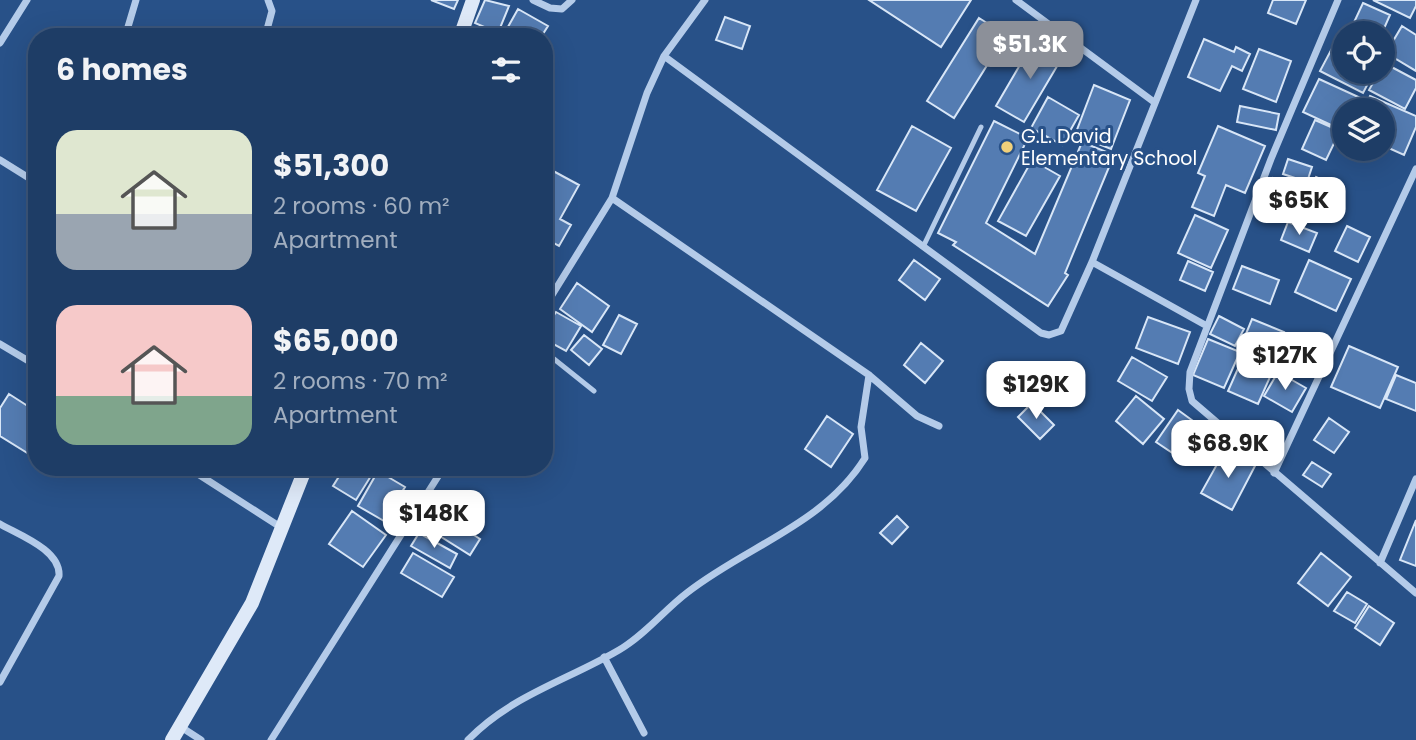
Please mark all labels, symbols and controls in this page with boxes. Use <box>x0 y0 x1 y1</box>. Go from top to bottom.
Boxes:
map controls <box>1332 21 1395 161</box>
button: locate <box>1332 21 1395 84</box>
pin: $51.3K <box>973 22 1087 81</box>
text: $51.3K <box>992 28 1068 60</box>
text: 6 homes <box>56 48 188 91</box>
icon: filters <box>487 51 525 89</box>
button: layers <box>1332 98 1395 161</box>
place label: G.L. David Elementary School <box>1021 123 1197 172</box>
marker: G.L. David Elementary School <box>999 139 1015 155</box>
text: $51,300 <box>273 144 389 187</box>
icon: home <box>112 158 196 242</box>
pin: $65K <box>1258 177 1340 237</box>
text: $65K <box>1269 184 1329 216</box>
text: 2 rooms · 60 m² <box>273 190 450 222</box>
text: Apartment <box>273 224 398 256</box>
text: $65,000 <box>273 319 399 362</box>
pin: $127K <box>1236 332 1334 392</box>
icon: home <box>112 333 196 417</box>
text: $127K <box>1252 339 1318 371</box>
pin: $129K <box>987 362 1085 421</box>
text: 2 rooms · 70 m² <box>273 365 448 397</box>
text: $129K <box>1002 368 1070 400</box>
text: Apartment <box>273 399 398 431</box>
pin: $68.9K <box>1171 420 1285 480</box>
text: $68.9K <box>1187 427 1269 459</box>
pin: $148K <box>385 490 483 550</box>
text: $148K <box>399 497 469 529</box>

